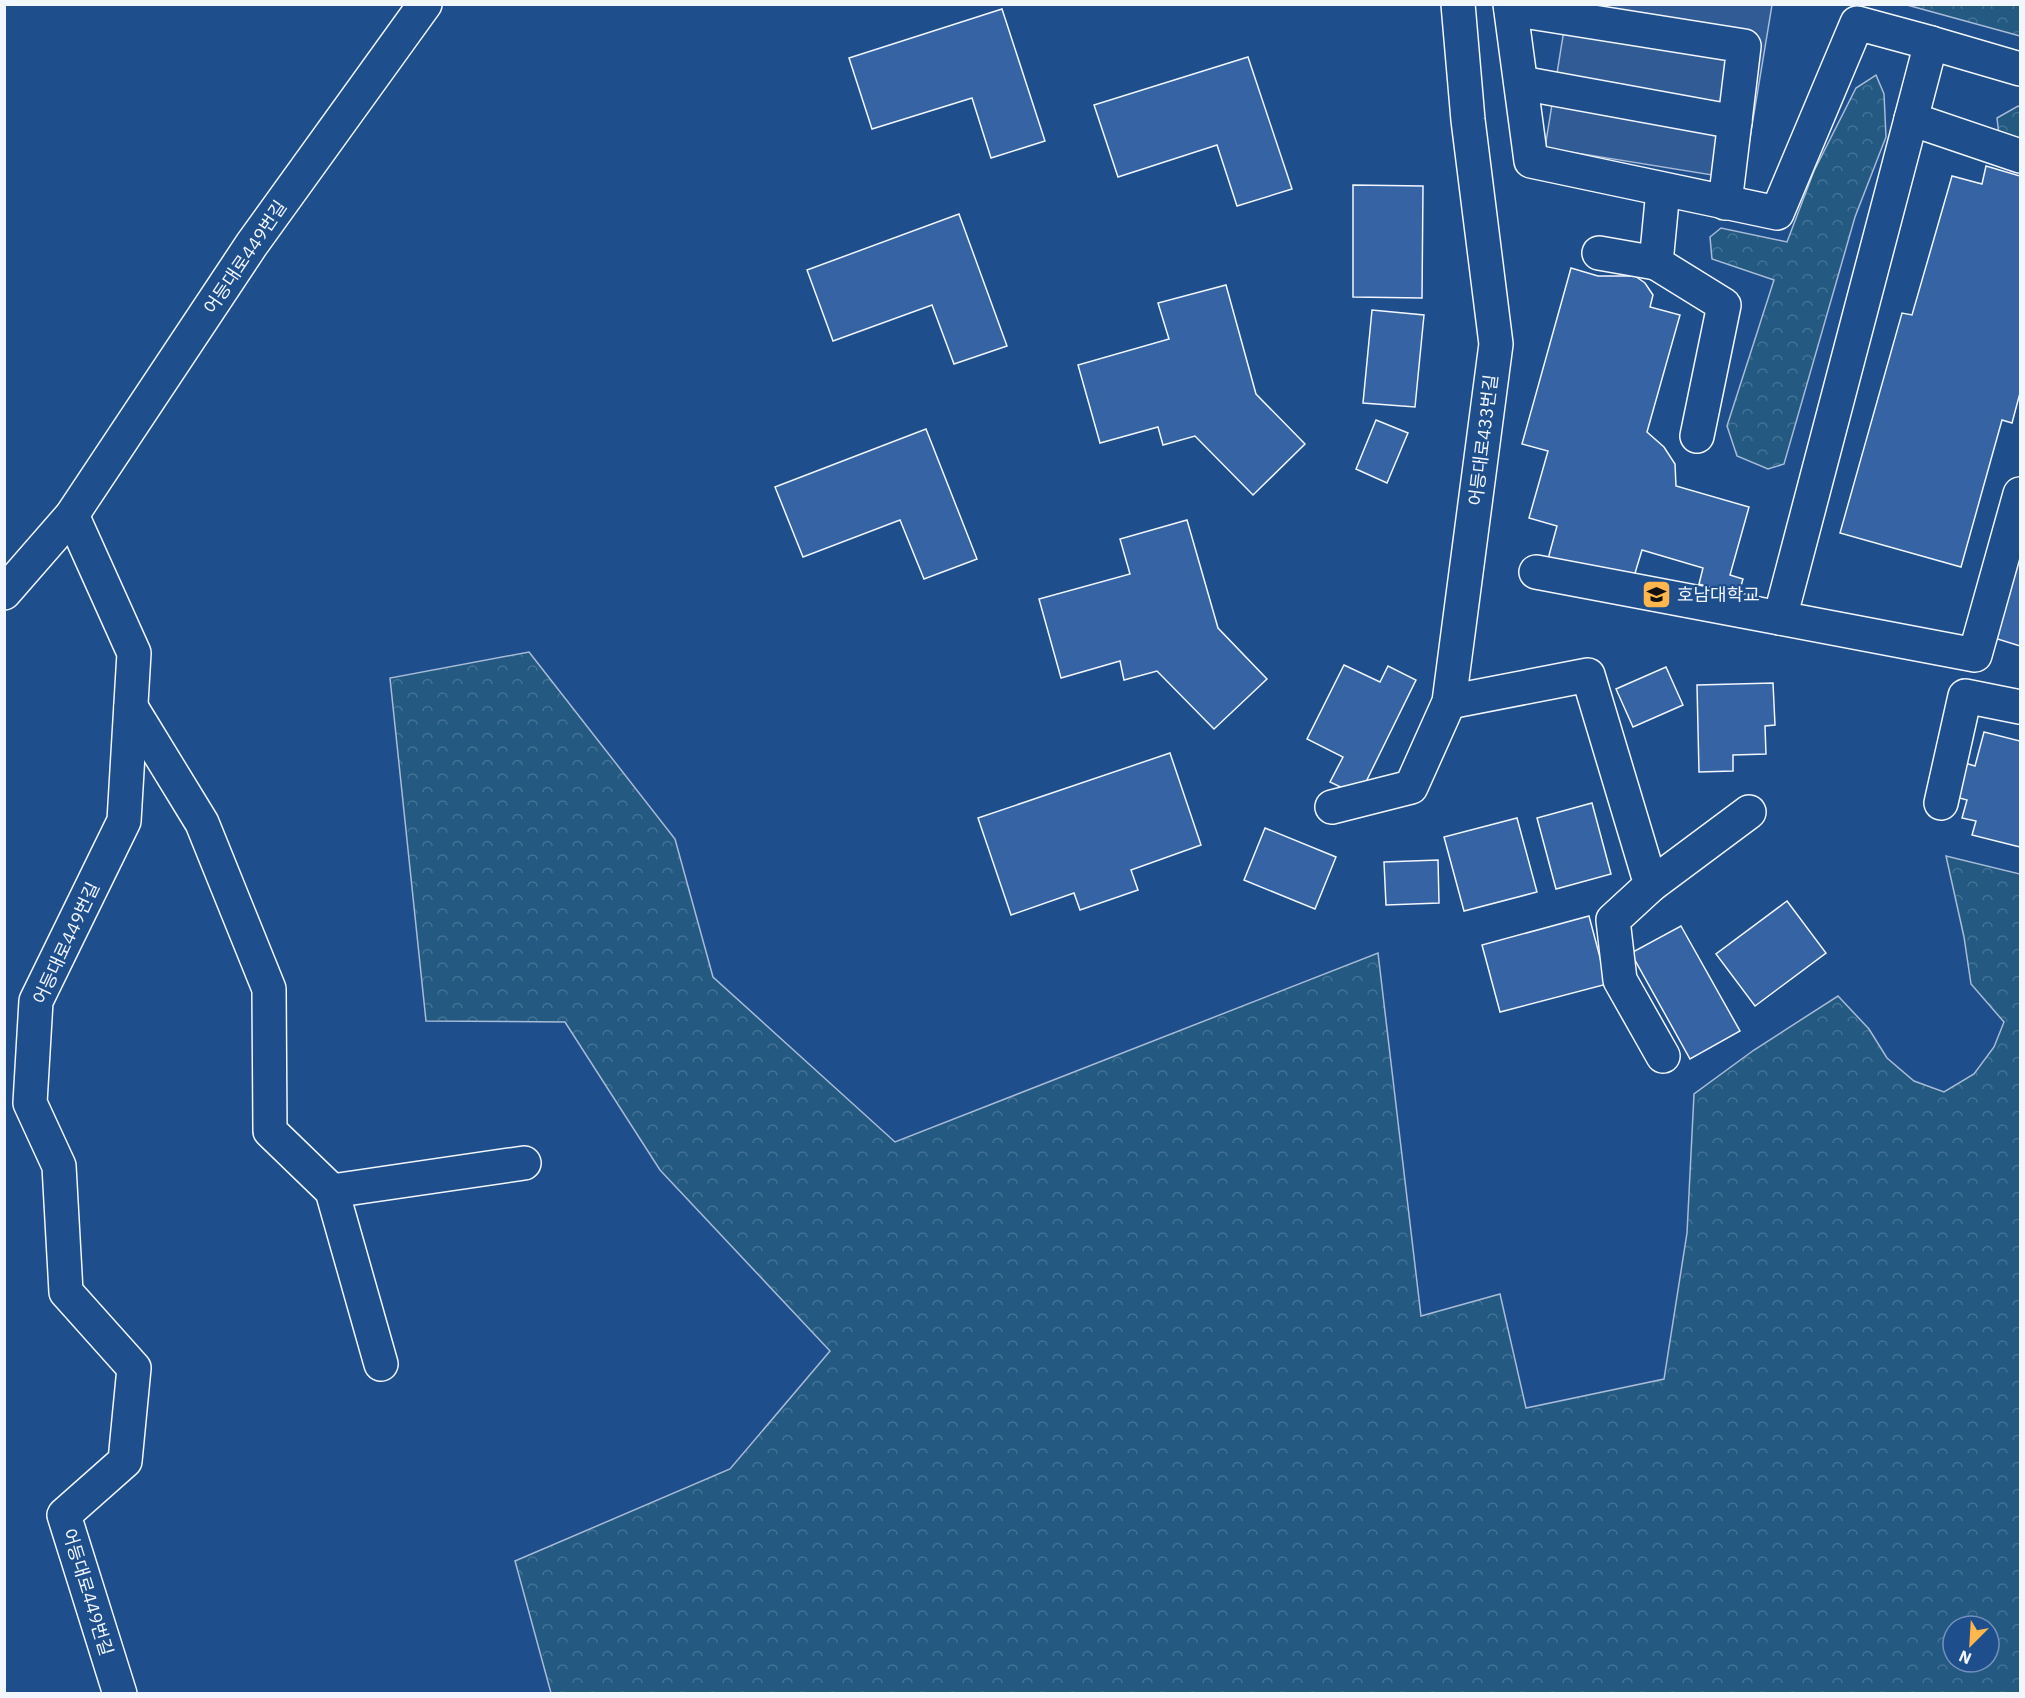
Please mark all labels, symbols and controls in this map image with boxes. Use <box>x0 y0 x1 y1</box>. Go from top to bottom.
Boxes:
street label: 어등대로449번길 <box>199 196 291 318</box>
street label: 어등대로433번길 <box>1464 373 1502 507</box>
school or university icon: 호남대학교 <box>1640 578 1672 610</box>
place label: 호남대학교 <box>1677 583 1760 606</box>
street label: 어등대로449번길 <box>28 878 104 1008</box>
street label: 어등대로449번길 <box>58 1526 118 1658</box>
north arrow <box>1941 1614 2001 1674</box>
text: N <box>1956 1646 1974 1669</box>

